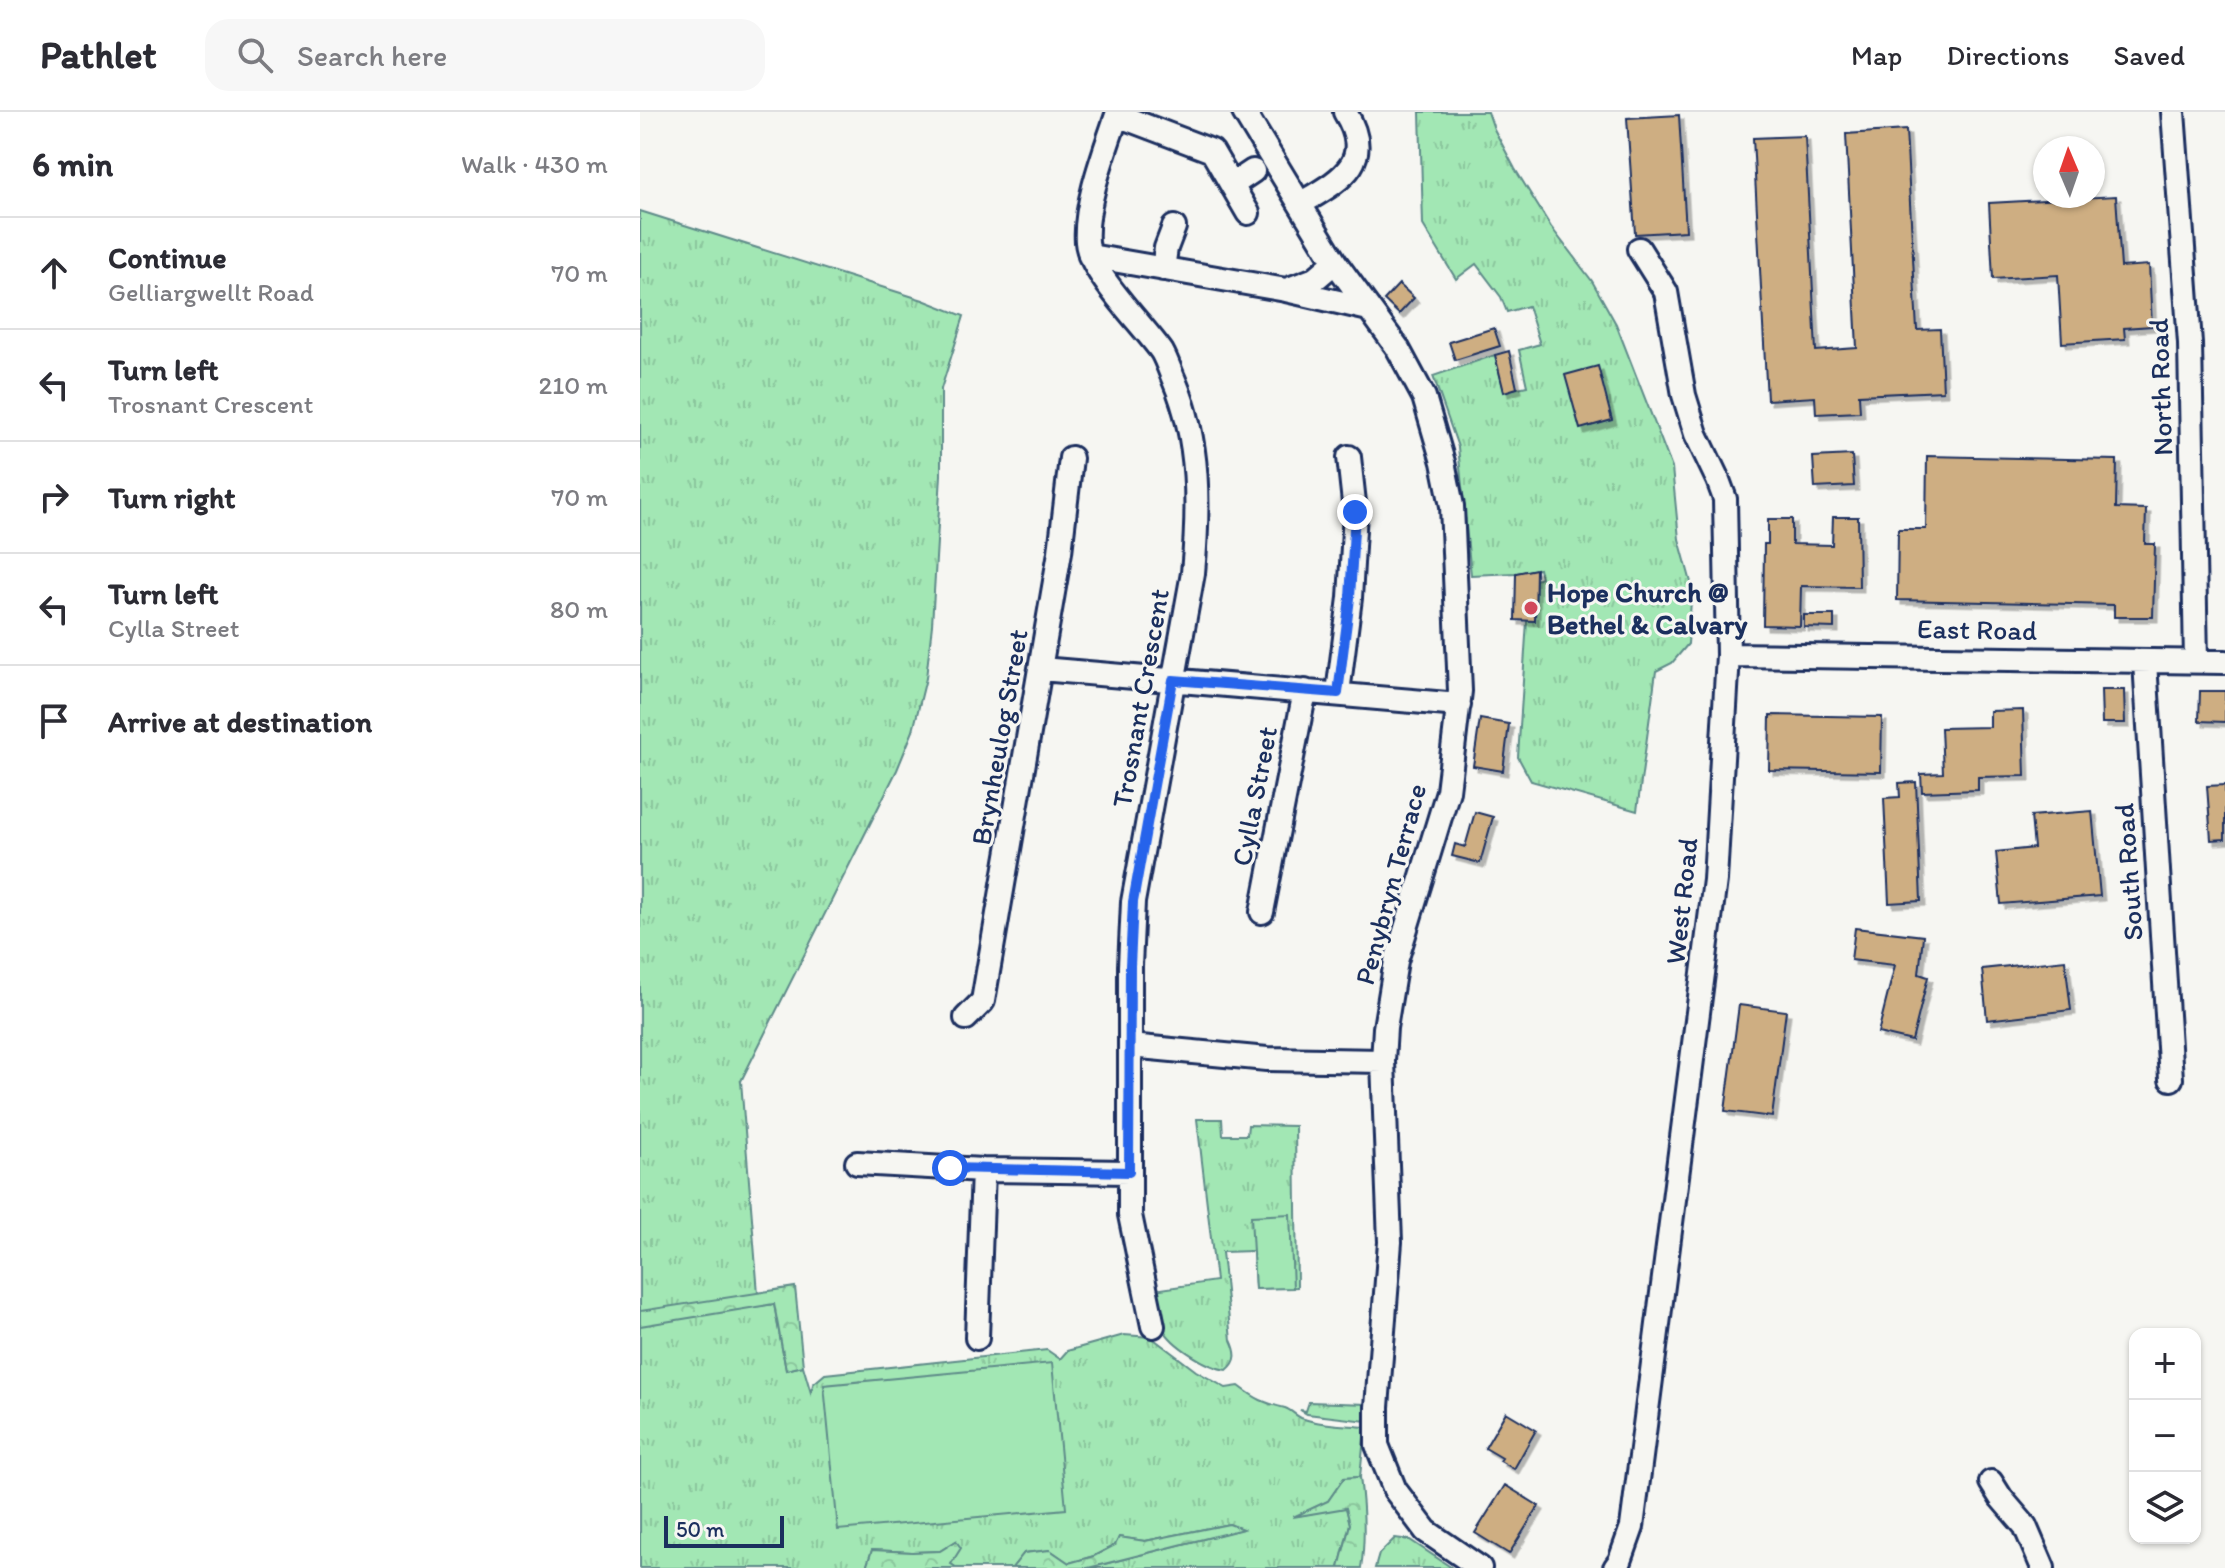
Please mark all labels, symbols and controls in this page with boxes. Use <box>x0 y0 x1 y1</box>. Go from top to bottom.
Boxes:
search box <box>205 19 765 91</box>
text: Pathlet <box>40 32 157 78</box>
icon: search <box>233 33 277 77</box>
text: Search here <box>297 37 447 74</box>
text: Map <box>1851 38 1902 72</box>
text: Directions <box>1946 38 2070 72</box>
text: Saved <box>2114 38 2185 72</box>
north arrow <box>2033 136 2105 208</box>
text: 6 min <box>32 144 113 185</box>
text: Walk · 430 m <box>461 148 608 180</box>
text: Continue <box>108 239 227 276</box>
icon: ahead <box>32 251 76 295</box>
text: 70 m <box>551 257 608 289</box>
text: Gelliargwellt Road <box>108 276 314 308</box>
street label: North Road <box>2141 317 2179 456</box>
text: Turn left <box>108 351 219 388</box>
icon: left <box>32 363 76 407</box>
text: 210 m <box>539 369 608 401</box>
text: Trosnant Crescent <box>108 388 314 420</box>
icon: right <box>32 475 76 519</box>
text: Turn right <box>108 479 236 516</box>
text: 70 m <box>551 481 608 513</box>
route end <box>1337 494 1373 530</box>
text: Turn left <box>108 575 219 612</box>
place label: Hope Church @ Bethel & Calvary <box>1547 575 1748 641</box>
street label: Trosnant Crescent <box>1104 586 1176 810</box>
icon: left <box>32 587 76 631</box>
text: 80 m <box>550 593 608 625</box>
marker: Hope Church @ Bethel & Calvary <box>1522 599 1540 617</box>
street label: East Road <box>1917 611 2037 647</box>
text: Cylla Street <box>108 612 240 644</box>
street label: Brynheulog Street <box>963 626 1035 848</box>
icon: arrive <box>32 699 76 743</box>
text: Arrive at destination <box>108 703 372 740</box>
street label: Cylla Street <box>1224 723 1284 869</box>
street label: Penybryn Terrace <box>1347 780 1433 988</box>
street label: South Road <box>2106 802 2150 942</box>
street label: West Road <box>1657 836 1705 966</box>
route start <box>932 1150 968 1186</box>
map controls <box>2129 1328 2201 1544</box>
button: + <box>2129 1328 2201 1400</box>
button: − <box>2129 1400 2201 1472</box>
button: layers <box>2129 1472 2201 1544</box>
scale bar <box>664 1512 784 1548</box>
text: 50 m <box>676 1516 725 1543</box>

